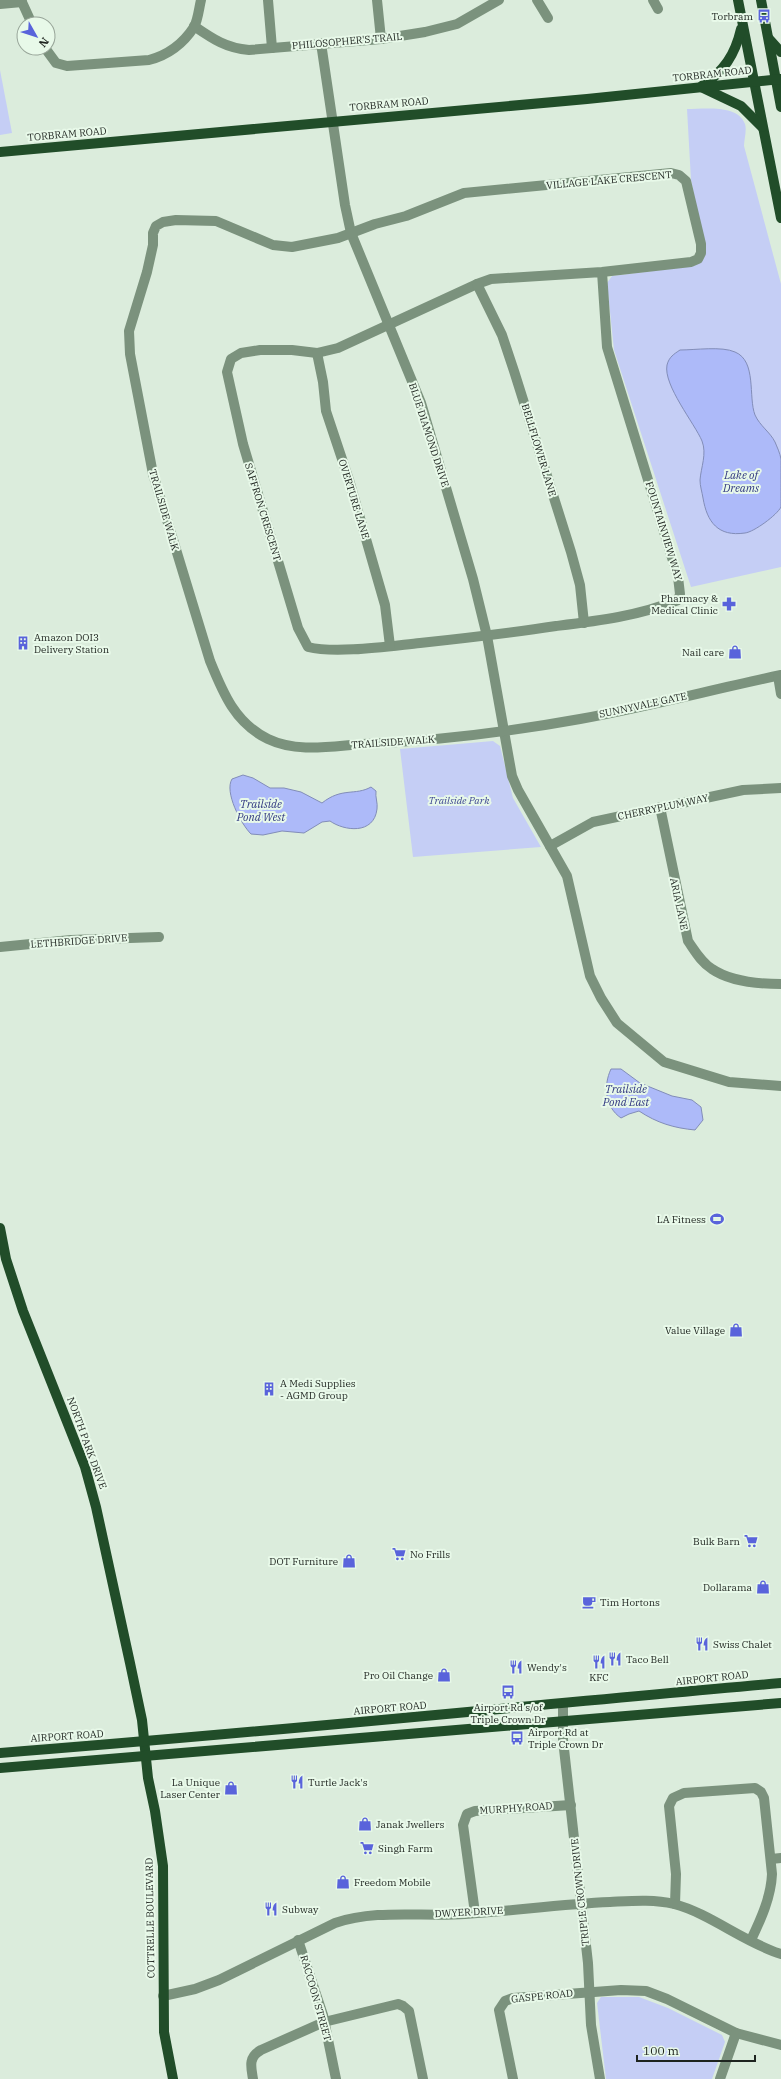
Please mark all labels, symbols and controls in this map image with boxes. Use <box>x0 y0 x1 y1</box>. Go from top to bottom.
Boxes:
bus stop icon: Torbram <box>756 8 772 24</box>
place label: Torbram <box>711 10 753 23</box>
north arrow <box>16 16 56 56</box>
street label: PHILOSOPHER'S TRAIL <box>291 30 403 52</box>
text: N <box>35 35 52 50</box>
street label: TORBRAM ROAD <box>672 63 752 85</box>
street label: TORBRAM ROAD <box>349 94 429 114</box>
street label: TORBRAM ROAD <box>27 124 107 144</box>
street label: VILLAGE LAKE CRESCENT <box>546 168 673 192</box>
street label: BLUE DIAMOND DRIVE <box>406 381 452 489</box>
street label: BELLFLOWER LANE <box>519 402 559 498</box>
street label: OVERTURE LANE <box>336 457 372 541</box>
street label: SAFFRON CRESCENT <box>242 461 284 563</box>
street label: TRAILSIDE WALK <box>146 468 182 552</box>
water label: Lake of Dreams <box>722 468 761 495</box>
street label: FOUNTAINVIEW WAY <box>643 480 685 583</box>
place label: Pharmacy & Medical Clinic <box>651 592 718 617</box>
pharmacy icon: Pharmacy & Medical Clinic <box>721 596 737 612</box>
place label: Amazon DOI3 Delivery Station <box>34 631 110 656</box>
building icon: Amazon DOI3 Delivery Station <box>15 635 31 651</box>
shop icon: Nail care <box>727 644 743 660</box>
place label: Nail care <box>682 646 724 659</box>
street label: SUNNYVALE GATE <box>598 689 688 721</box>
street label: TRAILSIDE WALK <box>351 733 435 751</box>
street label: CHERRYPLUM WAY <box>616 791 710 823</box>
park label: Trailside Park <box>429 794 490 807</box>
water label: Trailside Pond West <box>236 797 286 824</box>
street label: ARIA LANE <box>667 877 691 931</box>
street label: LETHBRIDGE DRIVE <box>30 931 128 951</box>
water label: Trailside Pond East <box>602 1082 650 1109</box>
sports icon: LA Fitness <box>709 1211 725 1227</box>
place label: LA Fitness <box>657 1213 706 1226</box>
shop icon: Value Village <box>728 1322 744 1338</box>
place label: Value Village <box>665 1324 725 1337</box>
place label: A Medi Supplies - AGMD Group <box>280 1377 356 1402</box>
building icon: A Medi Supplies - AGMD Group <box>261 1381 277 1397</box>
street label: NORTH PARK DRIVE <box>64 1395 110 1491</box>
supermarket icon: Bulk Barn <box>743 1533 759 1549</box>
place label: Bulk Barn <box>693 1535 741 1548</box>
supermarket icon: No Frills <box>391 1546 407 1562</box>
place label: No Frills <box>410 1548 450 1561</box>
shop icon: DOT Furniture <box>341 1553 357 1569</box>
place label: DOT Furniture <box>269 1555 338 1568</box>
shop icon: Dollarama <box>755 1579 771 1595</box>
place label: Dollarama <box>703 1581 753 1594</box>
cafe icon: Tim Hortons <box>581 1594 597 1610</box>
place label: Tim Hortons <box>600 1596 660 1609</box>
restaurant icon: Swiss Chalet <box>694 1636 710 1652</box>
place label: Swiss Chalet <box>713 1638 772 1651</box>
restaurant icon: Taco Bell <box>607 1651 623 1667</box>
place label: Taco Bell <box>626 1653 669 1666</box>
restaurant icon: KFC <box>591 1654 607 1670</box>
restaurant icon: Wendy's <box>508 1659 524 1675</box>
place label: Wendy's <box>527 1661 567 1674</box>
shop icon: Pro Oil Change <box>436 1667 452 1683</box>
street label: AIRPORT ROAD <box>675 1668 749 1688</box>
place label: Pro Oil Change <box>364 1669 433 1682</box>
place label: KFC <box>589 1671 609 1684</box>
bus stop icon: Airport Rd s/of Triple Crown Dr <box>500 1684 516 1700</box>
street label: AIRPORT ROAD <box>353 1698 427 1718</box>
place label: Airport Rd s/of Triple Crown Dr <box>470 1701 546 1726</box>
place label: Airport Rd at Triple Crown Dr <box>528 1726 604 1751</box>
street label: AIRPORT ROAD <box>30 1727 104 1745</box>
bus stop icon: Airport Rd at Triple Crown Dr <box>509 1730 525 1746</box>
restaurant icon: Turtle Jack's <box>289 1774 305 1790</box>
place label: La Unique Laser Center <box>160 1776 221 1801</box>
place label: Turtle Jack's <box>308 1776 368 1789</box>
shop icon: La Unique Laser Center <box>223 1780 239 1796</box>
street label: MURPHY ROAD <box>479 1799 553 1817</box>
shop icon: Janak Jwellers <box>357 1816 373 1832</box>
place label: Janak Jwellers <box>376 1818 444 1831</box>
street label: TRIPLE CROWN DRIVE <box>568 1838 592 1946</box>
supermarket icon: Singh Farm <box>359 1840 375 1856</box>
place label: Singh Farm <box>378 1842 433 1855</box>
street label: COTTRELLE BOULEVARD <box>142 1858 158 1978</box>
shop icon: Freedom Mobile <box>335 1874 351 1890</box>
place label: Freedom Mobile <box>354 1876 431 1889</box>
restaurant icon: Subway <box>263 1901 279 1917</box>
place label: Subway <box>282 1903 319 1916</box>
street label: DWYER DRIVE <box>434 1904 504 1920</box>
street label: RACCOON STREET <box>297 1953 335 2043</box>
street label: GASPE ROAD <box>510 1986 574 2006</box>
scale bar <box>637 2037 755 2063</box>
text: 100 m <box>643 2043 679 2058</box>

